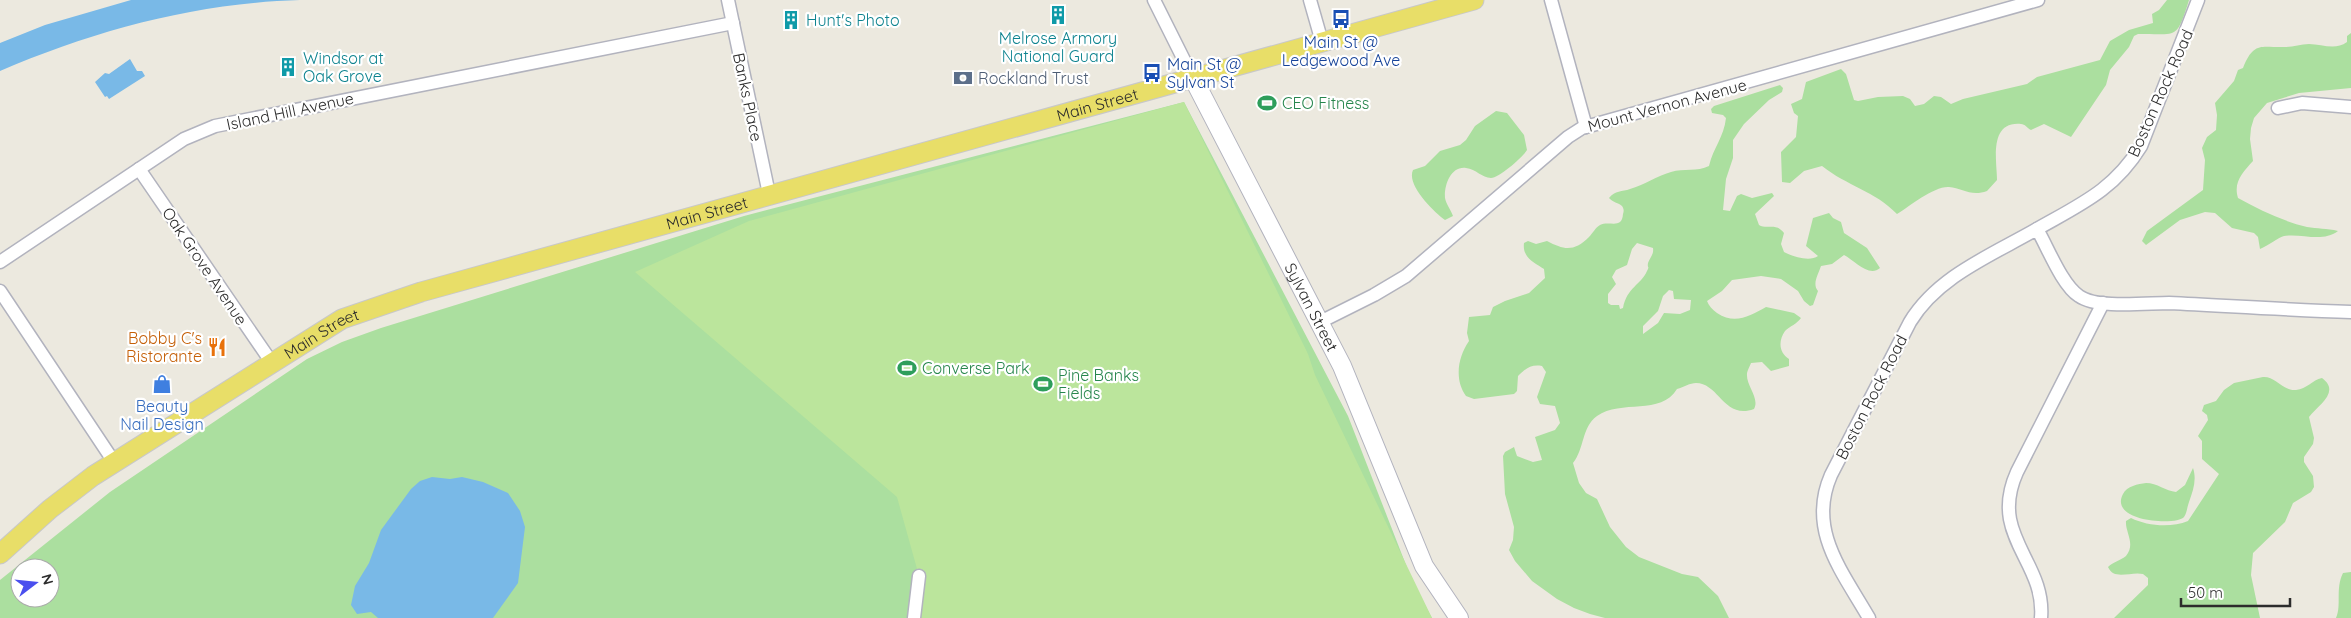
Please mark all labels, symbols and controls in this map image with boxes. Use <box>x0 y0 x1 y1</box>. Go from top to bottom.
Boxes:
building icon: Melrose Armory National Guard <box>1047 4 1069 26</box>
bus stop icon: Main St @ Ledgewood Ave <box>1330 8 1352 30</box>
building icon: Hunt's Photo <box>780 9 802 31</box>
place label: Hunt's Photo <box>806 10 900 30</box>
street label: Boston Rock Road <box>2123 26 2197 160</box>
place label: Melrose Armory National Guard <box>999 28 1117 66</box>
place label: Main St @ Ledgewood Ave <box>1282 32 1400 70</box>
place label: Windsor at Oak Grove <box>303 48 384 86</box>
street label: Banks Place <box>729 51 767 143</box>
place label: Main St @ Sylvan St <box>1167 54 1241 92</box>
building icon: Windsor at Oak Grove <box>277 56 299 78</box>
bus stop icon: Main St @ Sylvan St <box>1141 62 1163 84</box>
bank icon: Rockland Trust <box>952 67 974 89</box>
place label: Rockland Trust <box>978 68 1089 88</box>
street label: Mount Vernon Avenue <box>1585 74 1749 136</box>
street label: Main Street <box>1054 84 1140 125</box>
street label: Island Hill Avenue <box>225 88 355 134</box>
sports icon: CEO Fitness <box>1256 92 1278 114</box>
place label: CEO Fitness <box>1282 93 1369 113</box>
street label: Main Street <box>664 192 750 234</box>
street label: Oak Grove Avenue <box>158 203 252 329</box>
street label: Sylvan Street <box>1280 260 1343 355</box>
street label: Main Street <box>280 304 361 363</box>
place label: Bobby C's Ristorante <box>126 328 202 366</box>
street label: Boston Rock Road <box>1831 331 1911 463</box>
restaurant icon: Bobby C's Ristorante <box>206 336 228 358</box>
sports icon: Converse Park <box>896 357 918 379</box>
place label: Converse Park <box>922 358 1030 378</box>
place label: Pine Banks Fields <box>1058 365 1139 403</box>
shop icon: Beauty Nail Design <box>151 373 173 395</box>
sports icon: Pine Banks Fields <box>1032 373 1054 395</box>
place label: Beauty Nail Design <box>120 396 204 434</box>
north arrow <box>10 558 60 608</box>
text: N <box>37 572 58 587</box>
scale bar <box>2181 576 2290 608</box>
text: 50 m <box>2188 583 2223 602</box>

